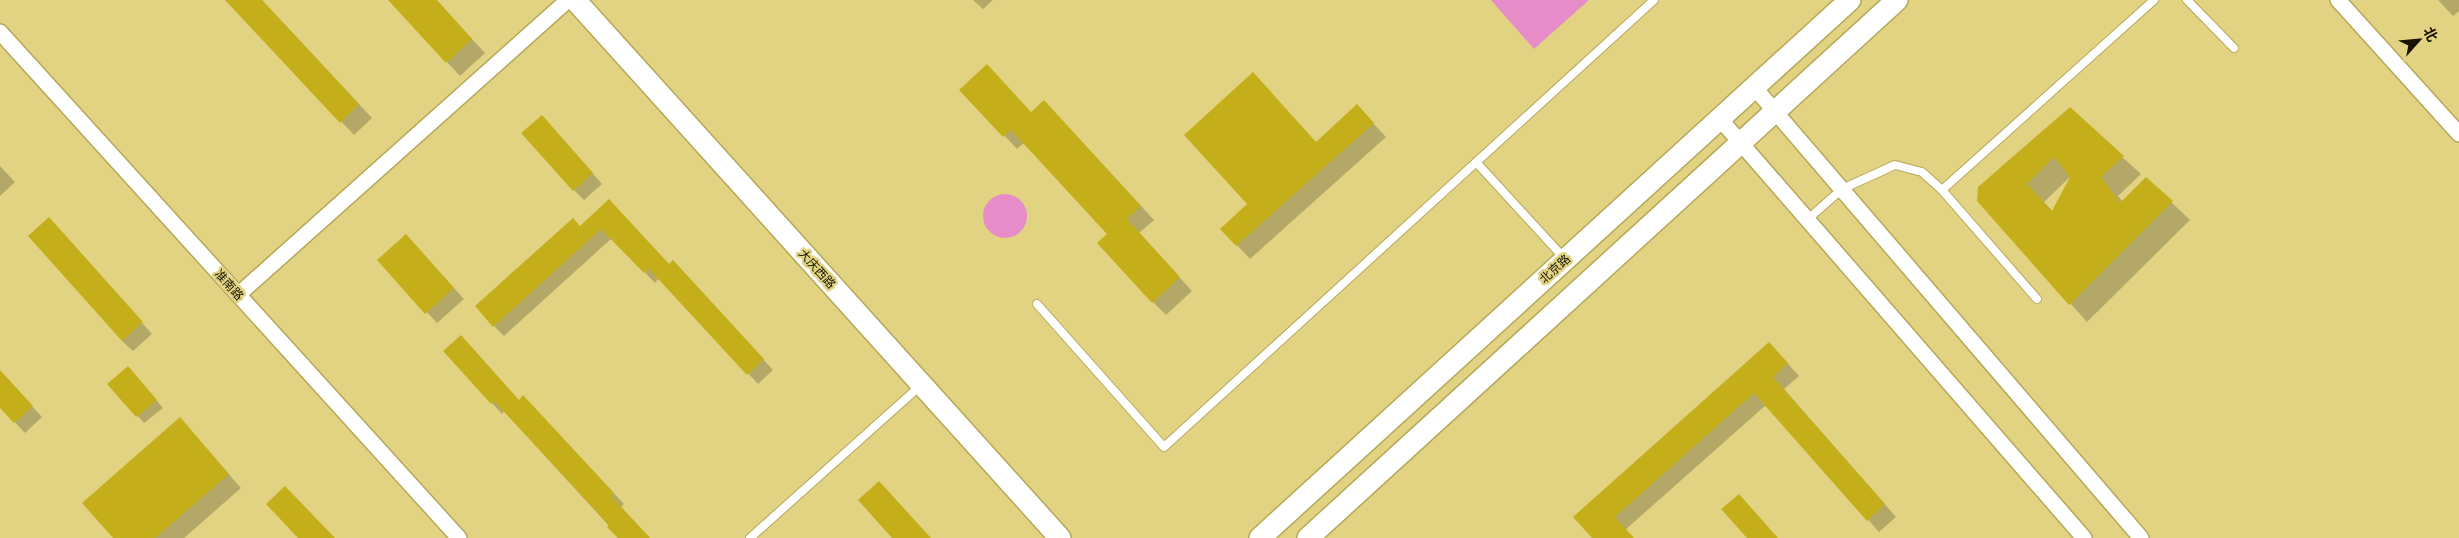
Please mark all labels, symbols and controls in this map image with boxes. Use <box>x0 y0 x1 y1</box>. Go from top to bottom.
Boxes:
north arrow <box>2394 15 2444 65</box>
text: 北 <box>2420 24 2441 44</box>
street label: 大庆西路 <box>796 246 838 292</box>
street label: 北京路 <box>1537 252 1573 286</box>
street label: 准南路 <box>212 267 246 303</box>

